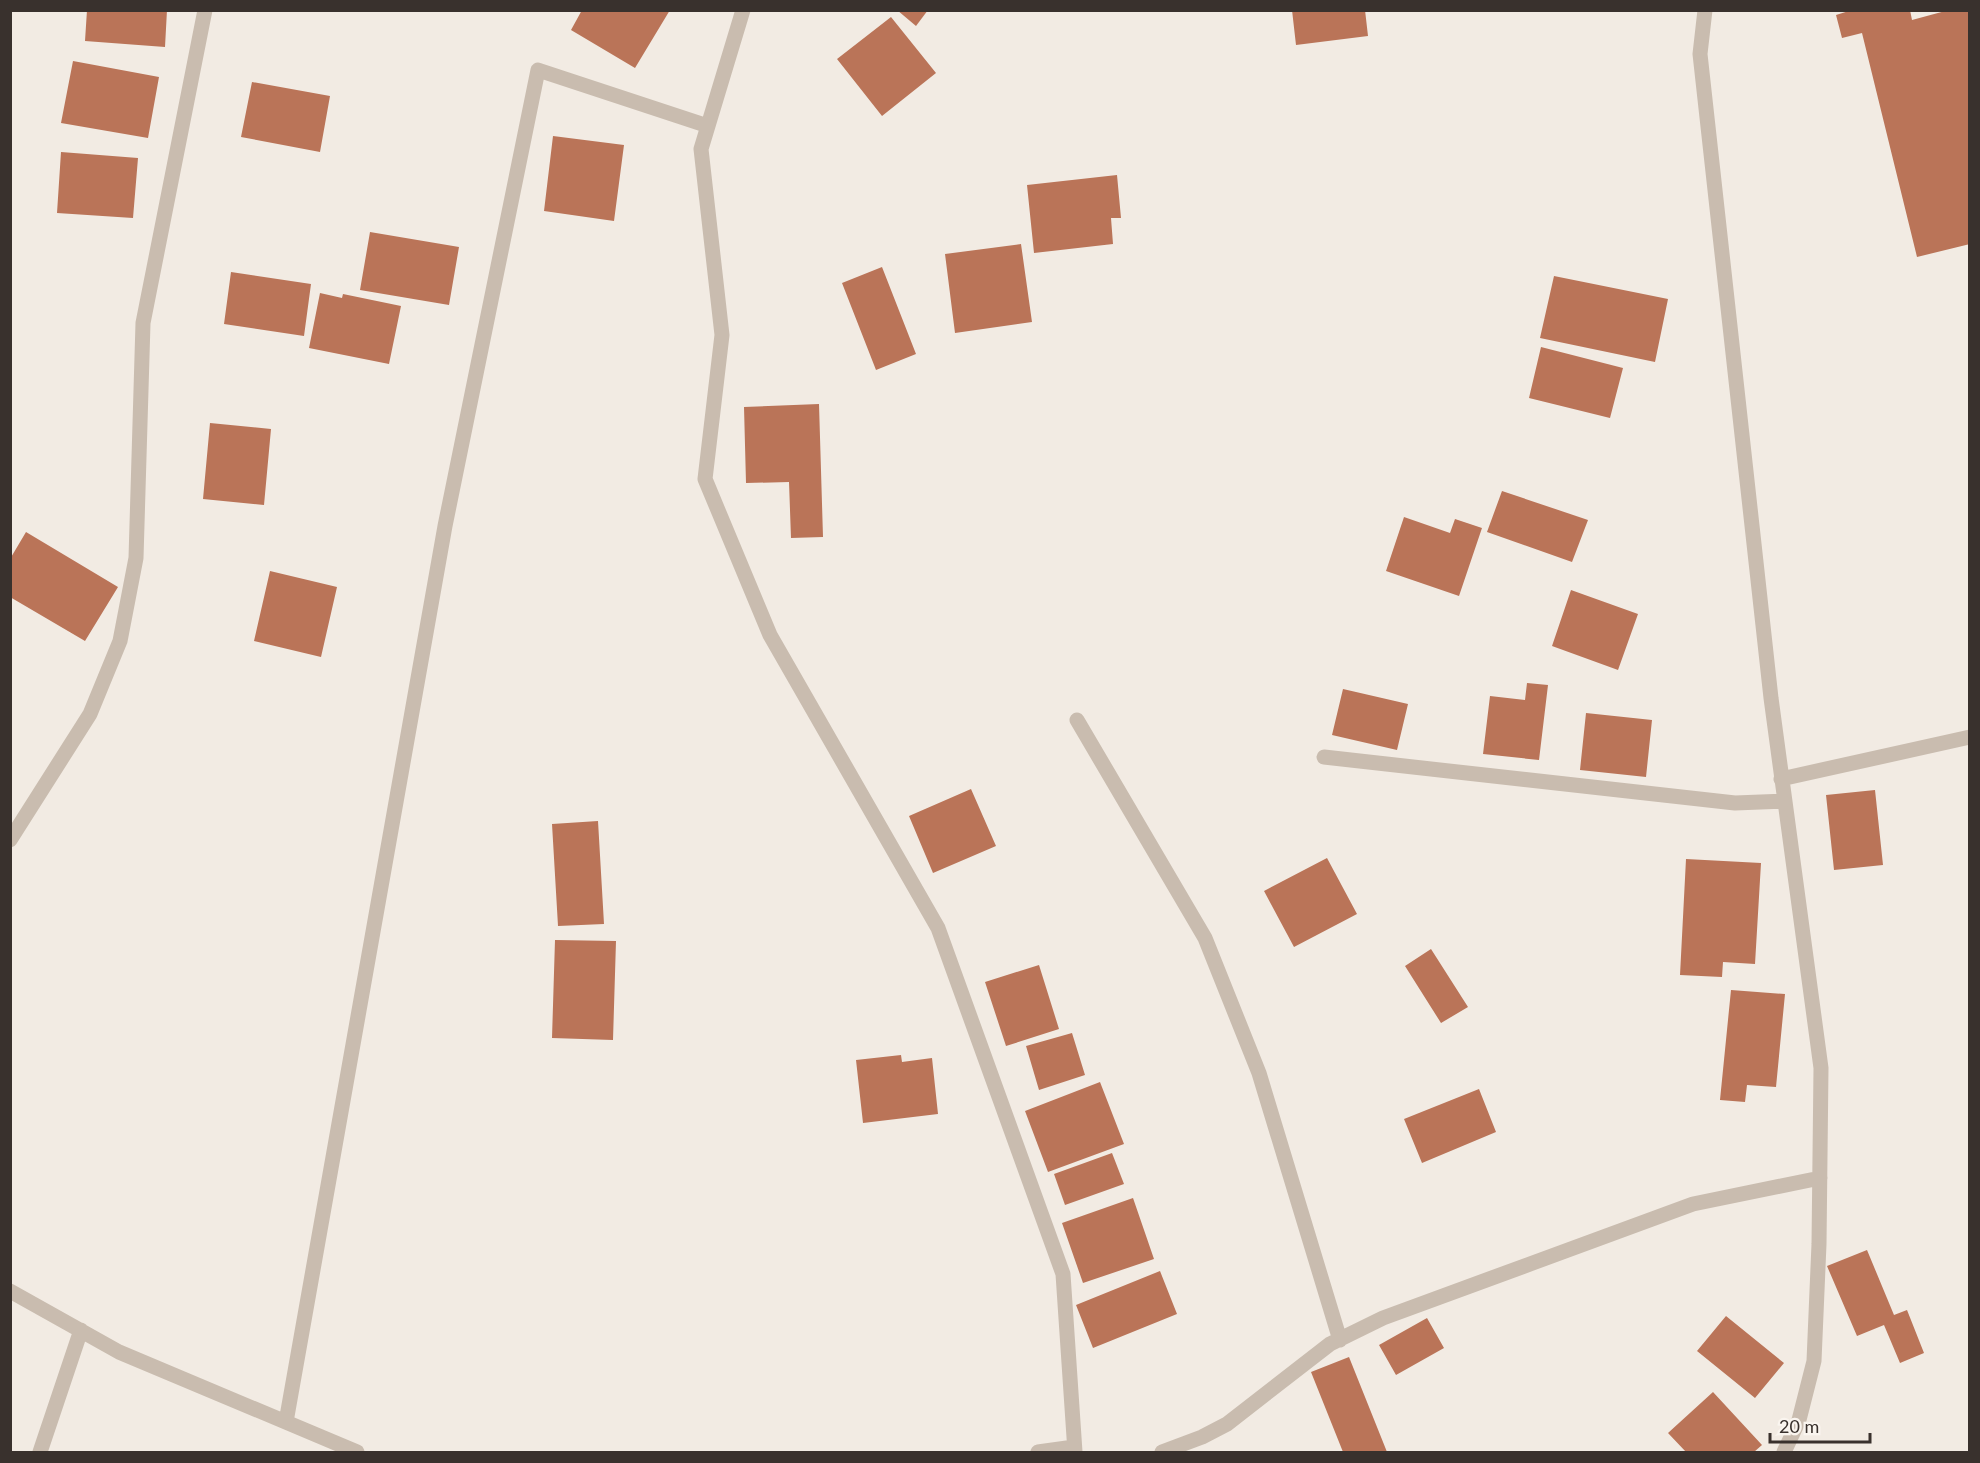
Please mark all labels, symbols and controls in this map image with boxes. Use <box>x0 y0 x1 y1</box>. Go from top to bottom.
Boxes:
scale bar <box>1770 1406 1870 1444</box>
text: 20 m <box>1779 1415 1819 1437</box>

